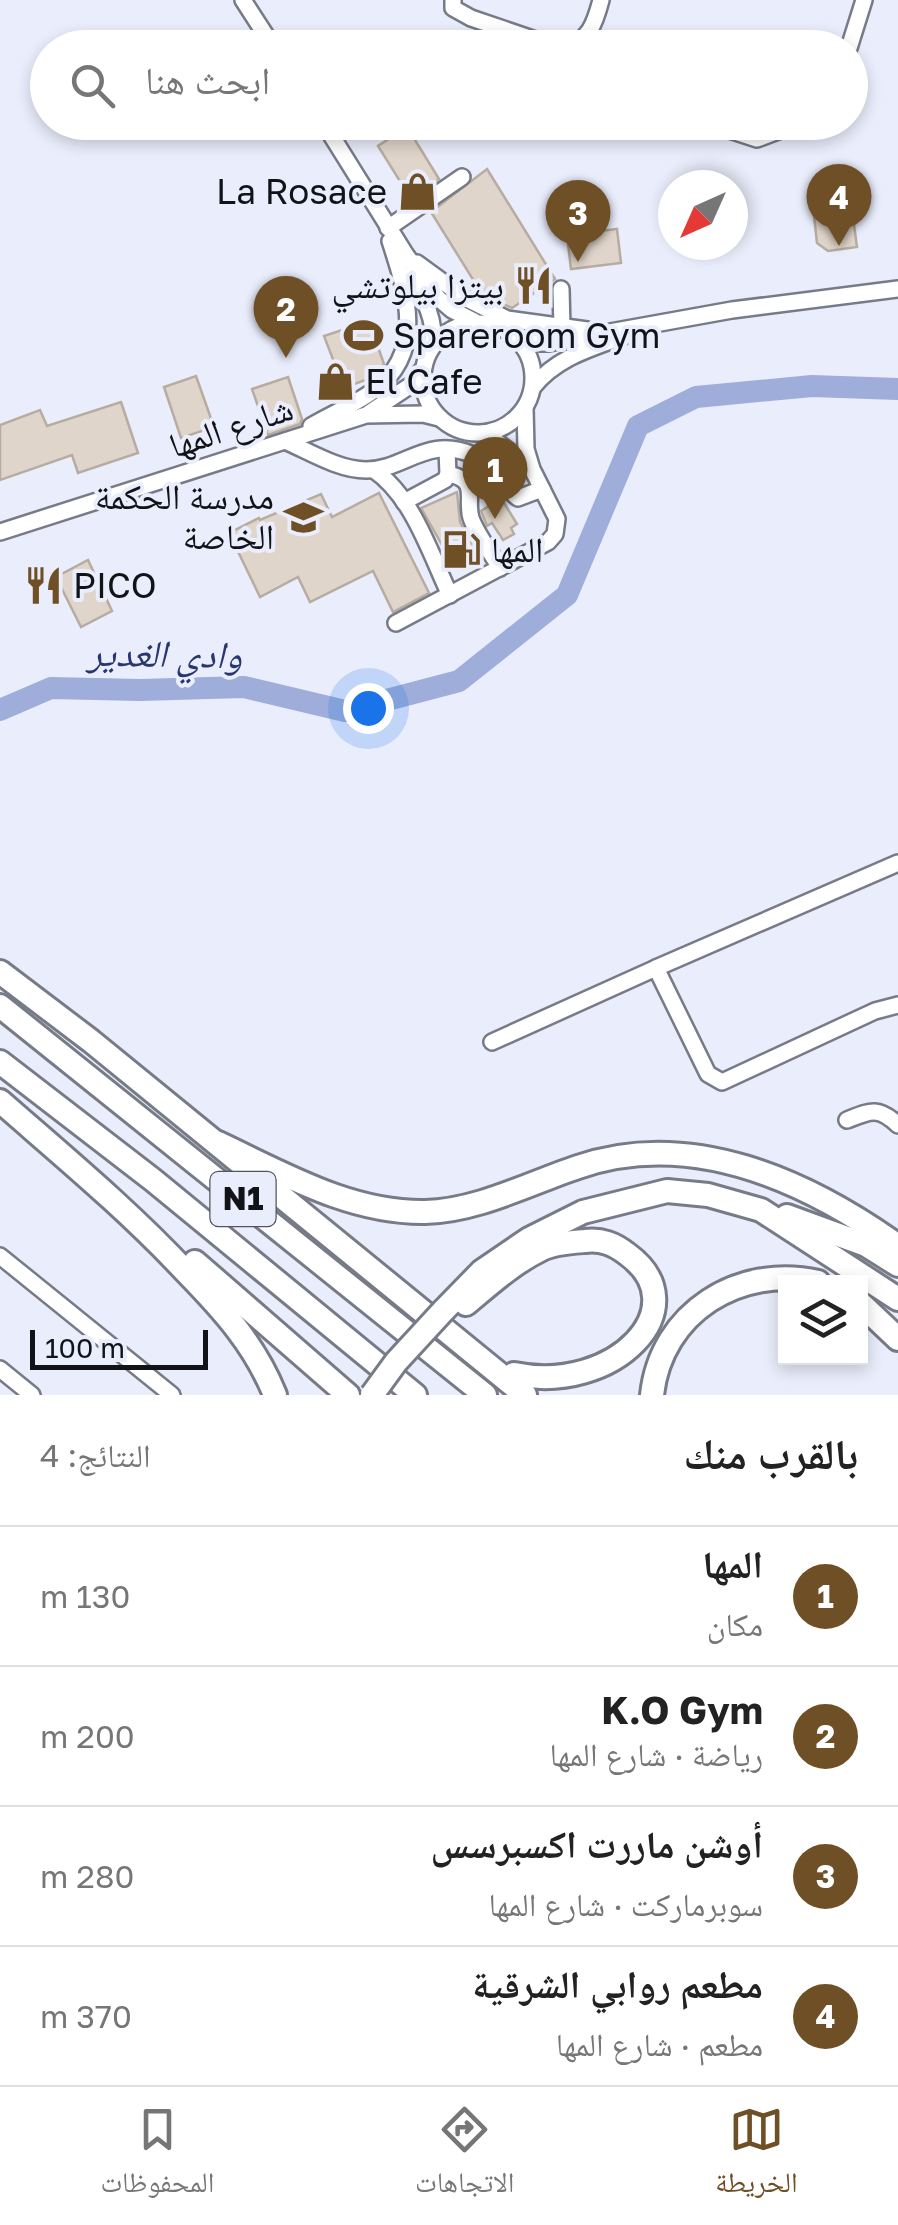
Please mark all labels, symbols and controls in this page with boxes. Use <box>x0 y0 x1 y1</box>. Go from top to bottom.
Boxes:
search box <box>30 30 868 140</box>
text: ابحث هنا <box>145 57 270 102</box>
icon: search <box>65 58 120 113</box>
pin: 4 <box>806 164 872 246</box>
place label: La Rosace <box>216 170 387 212</box>
north arrow <box>658 170 748 260</box>
shop icon: La Rosace <box>396 171 438 213</box>
pin: 3 <box>546 180 610 262</box>
place label: بيتزا بيلوتشي <box>332 264 504 314</box>
restaurant icon: بيتزا بيلوتشي <box>513 265 555 307</box>
pin: 2 <box>254 276 318 358</box>
place label: Spareroom Gym <box>393 314 661 356</box>
sports icon: Spareroom Gym <box>342 315 384 357</box>
place label: El Cafe <box>365 360 483 402</box>
shop icon: El Cafe <box>314 361 356 403</box>
street label: شارع المها <box>163 386 299 468</box>
pin: 1 <box>462 436 528 519</box>
place label: مدرسة الحكمة الخاصة <box>95 475 274 557</box>
school or university icon: مدرسة الحكمة الخاصة <box>283 496 325 538</box>
place label: المه‍ا <box>491 528 543 570</box>
fuel station icon: المه‍ا <box>440 529 482 571</box>
place label: PICO <box>73 564 157 606</box>
restaurant icon: PICO <box>22 565 64 607</box>
water label: وادي الغدير <box>84 629 243 685</box>
your location <box>343 683 394 734</box>
road number: N1 <box>210 1172 276 1226</box>
map controls <box>778 1275 868 1365</box>
button: layers <box>778 1275 868 1365</box>
scale bar <box>30 1325 208 1370</box>
text: 100 m <box>45 1331 125 1364</box>
text: بالقرب منك <box>684 1428 858 1478</box>
text: النتائج: 4 <box>40 1436 151 1474</box>
text: المها <box>702 1541 763 1586</box>
text: 130 m <box>40 1577 130 1615</box>
text: 1 <box>817 1577 834 1615</box>
text: مكان <box>707 1605 763 1643</box>
text: K.O Gym <box>601 1687 763 1732</box>
text: 200 m <box>40 1717 135 1755</box>
text: 2 <box>816 1717 835 1755</box>
text: رياضة · شارع المها <box>550 1735 763 1773</box>
text: أوشن ماررت اكسبرسس <box>430 1821 763 1866</box>
text: 280 m <box>40 1857 134 1895</box>
text: 3 <box>816 1857 835 1895</box>
text: سوبرماركت · شارع المها <box>488 1885 763 1923</box>
text: مطعم روابي الشرقية <box>472 1961 763 2006</box>
text: 370 m <box>40 1997 132 2035</box>
text: 4 <box>816 1997 836 2035</box>
text: مطعم · شارع المها <box>556 2025 763 2063</box>
tab: المحفوظات <box>100 2102 214 2210</box>
tab: الاتجاهات <box>415 2102 514 2210</box>
tab: الخريطة <box>715 2102 798 2210</box>

